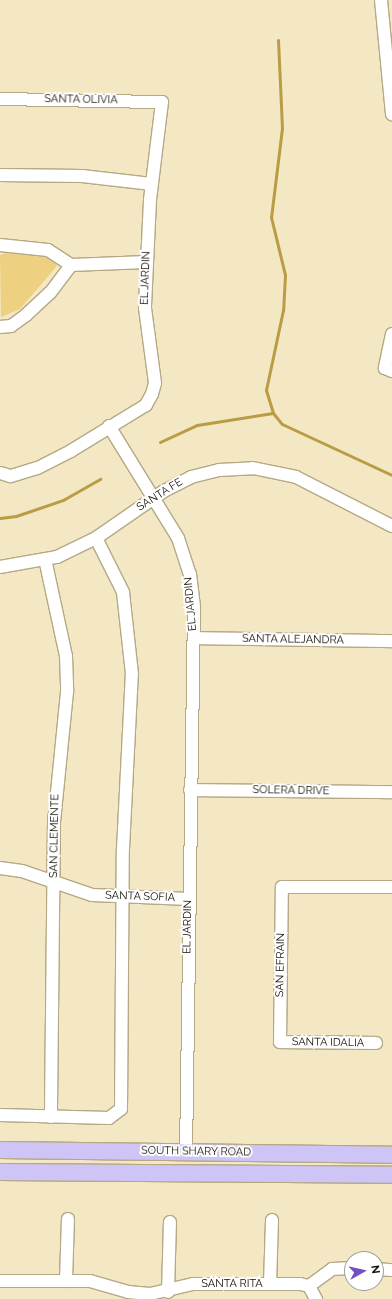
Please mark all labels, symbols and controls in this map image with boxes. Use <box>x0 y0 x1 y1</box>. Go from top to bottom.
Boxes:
street label: SANTA OLIVIA <box>44 93 118 107</box>
street label: EL JARDIN <box>138 250 154 306</box>
street label: SANTA FE <box>135 476 185 514</box>
street label: EL JARDIN <box>182 576 200 632</box>
street label: SANTA ALEJANDRA <box>242 633 344 647</box>
street label: SOLERA DRIVE <box>252 784 330 798</box>
street label: SAN CLEMENTE <box>48 794 62 878</box>
street label: SANTA SOFIA <box>105 889 175 905</box>
street label: EL JARDIN <box>181 900 195 954</box>
street label: SAN EFRAIN <box>274 933 288 997</box>
street label: SANTA IDALIA <box>291 1036 365 1050</box>
street label: SOUTH SHARY ROAD <box>141 1144 251 1160</box>
north arrow <box>344 1251 384 1291</box>
text: N <box>368 1264 382 1274</box>
street label: SANTA RITA <box>201 1277 263 1291</box>

